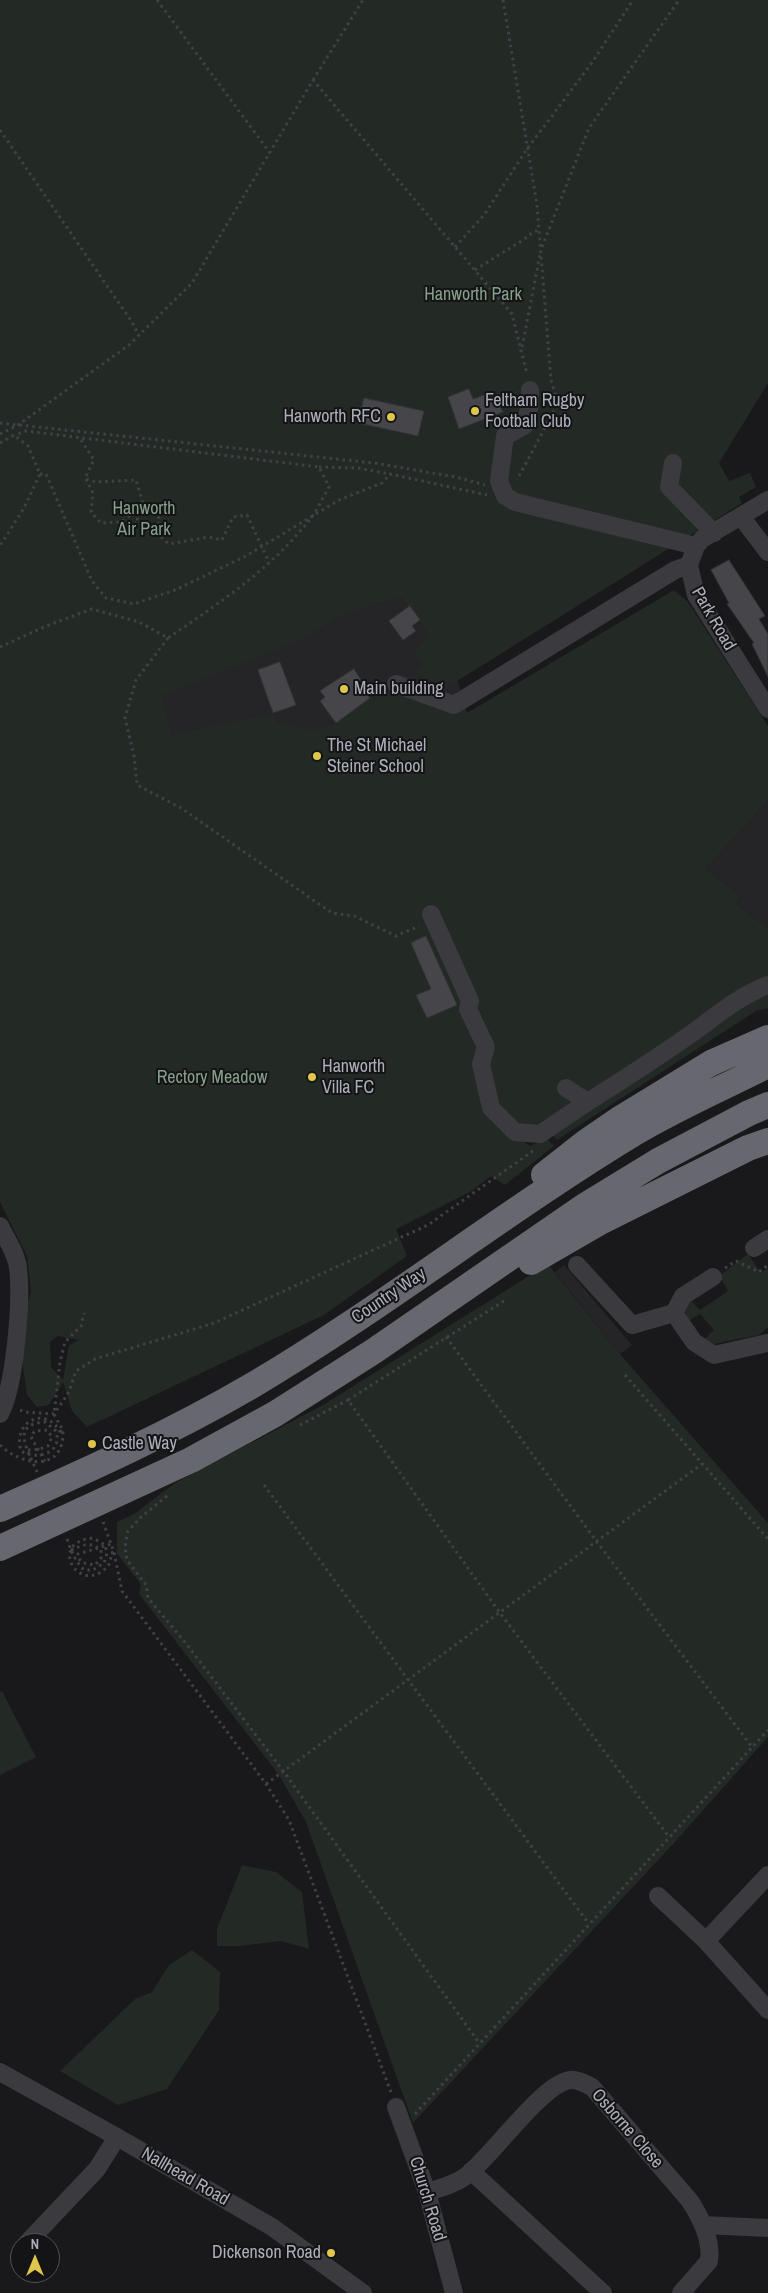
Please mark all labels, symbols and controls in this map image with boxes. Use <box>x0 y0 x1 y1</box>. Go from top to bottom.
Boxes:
park label: Hanworth Park <box>424 284 522 306</box>
place label: Feltham Rugby Football Club <box>485 390 584 432</box>
marker: Feltham Rugby Football Club <box>469 405 481 417</box>
place label: Hanworth RFC <box>283 406 381 428</box>
marker: Hanworth RFC <box>385 411 397 423</box>
park label: Hanworth Air Park <box>112 498 176 540</box>
street label: Park Road <box>686 583 740 655</box>
place label: Main building <box>354 678 443 700</box>
marker: Main building <box>338 683 350 695</box>
place label: The St Michael Steiner School <box>327 735 426 778</box>
marker: The St Michael Steiner School <box>311 750 323 762</box>
place label: Hanworth Villa FC <box>322 1056 385 1098</box>
park label: Rectory Meadow <box>157 1067 267 1089</box>
marker: Hanworth Villa FC <box>306 1071 318 1083</box>
street label: Country Way <box>348 1263 430 1329</box>
place label: Castle Way <box>102 1433 177 1455</box>
marker: Castle Way <box>86 1438 98 1450</box>
street label: Osborne Close <box>587 2085 667 2173</box>
street label: Nallhead Road <box>137 2143 233 2211</box>
street label: Church Road <box>404 2154 450 2244</box>
north arrow <box>10 2233 60 2283</box>
text: N <box>31 2235 39 2253</box>
place label: Dickenson Road <box>212 2242 321 2264</box>
marker: Dickenson Road <box>325 2247 337 2259</box>

